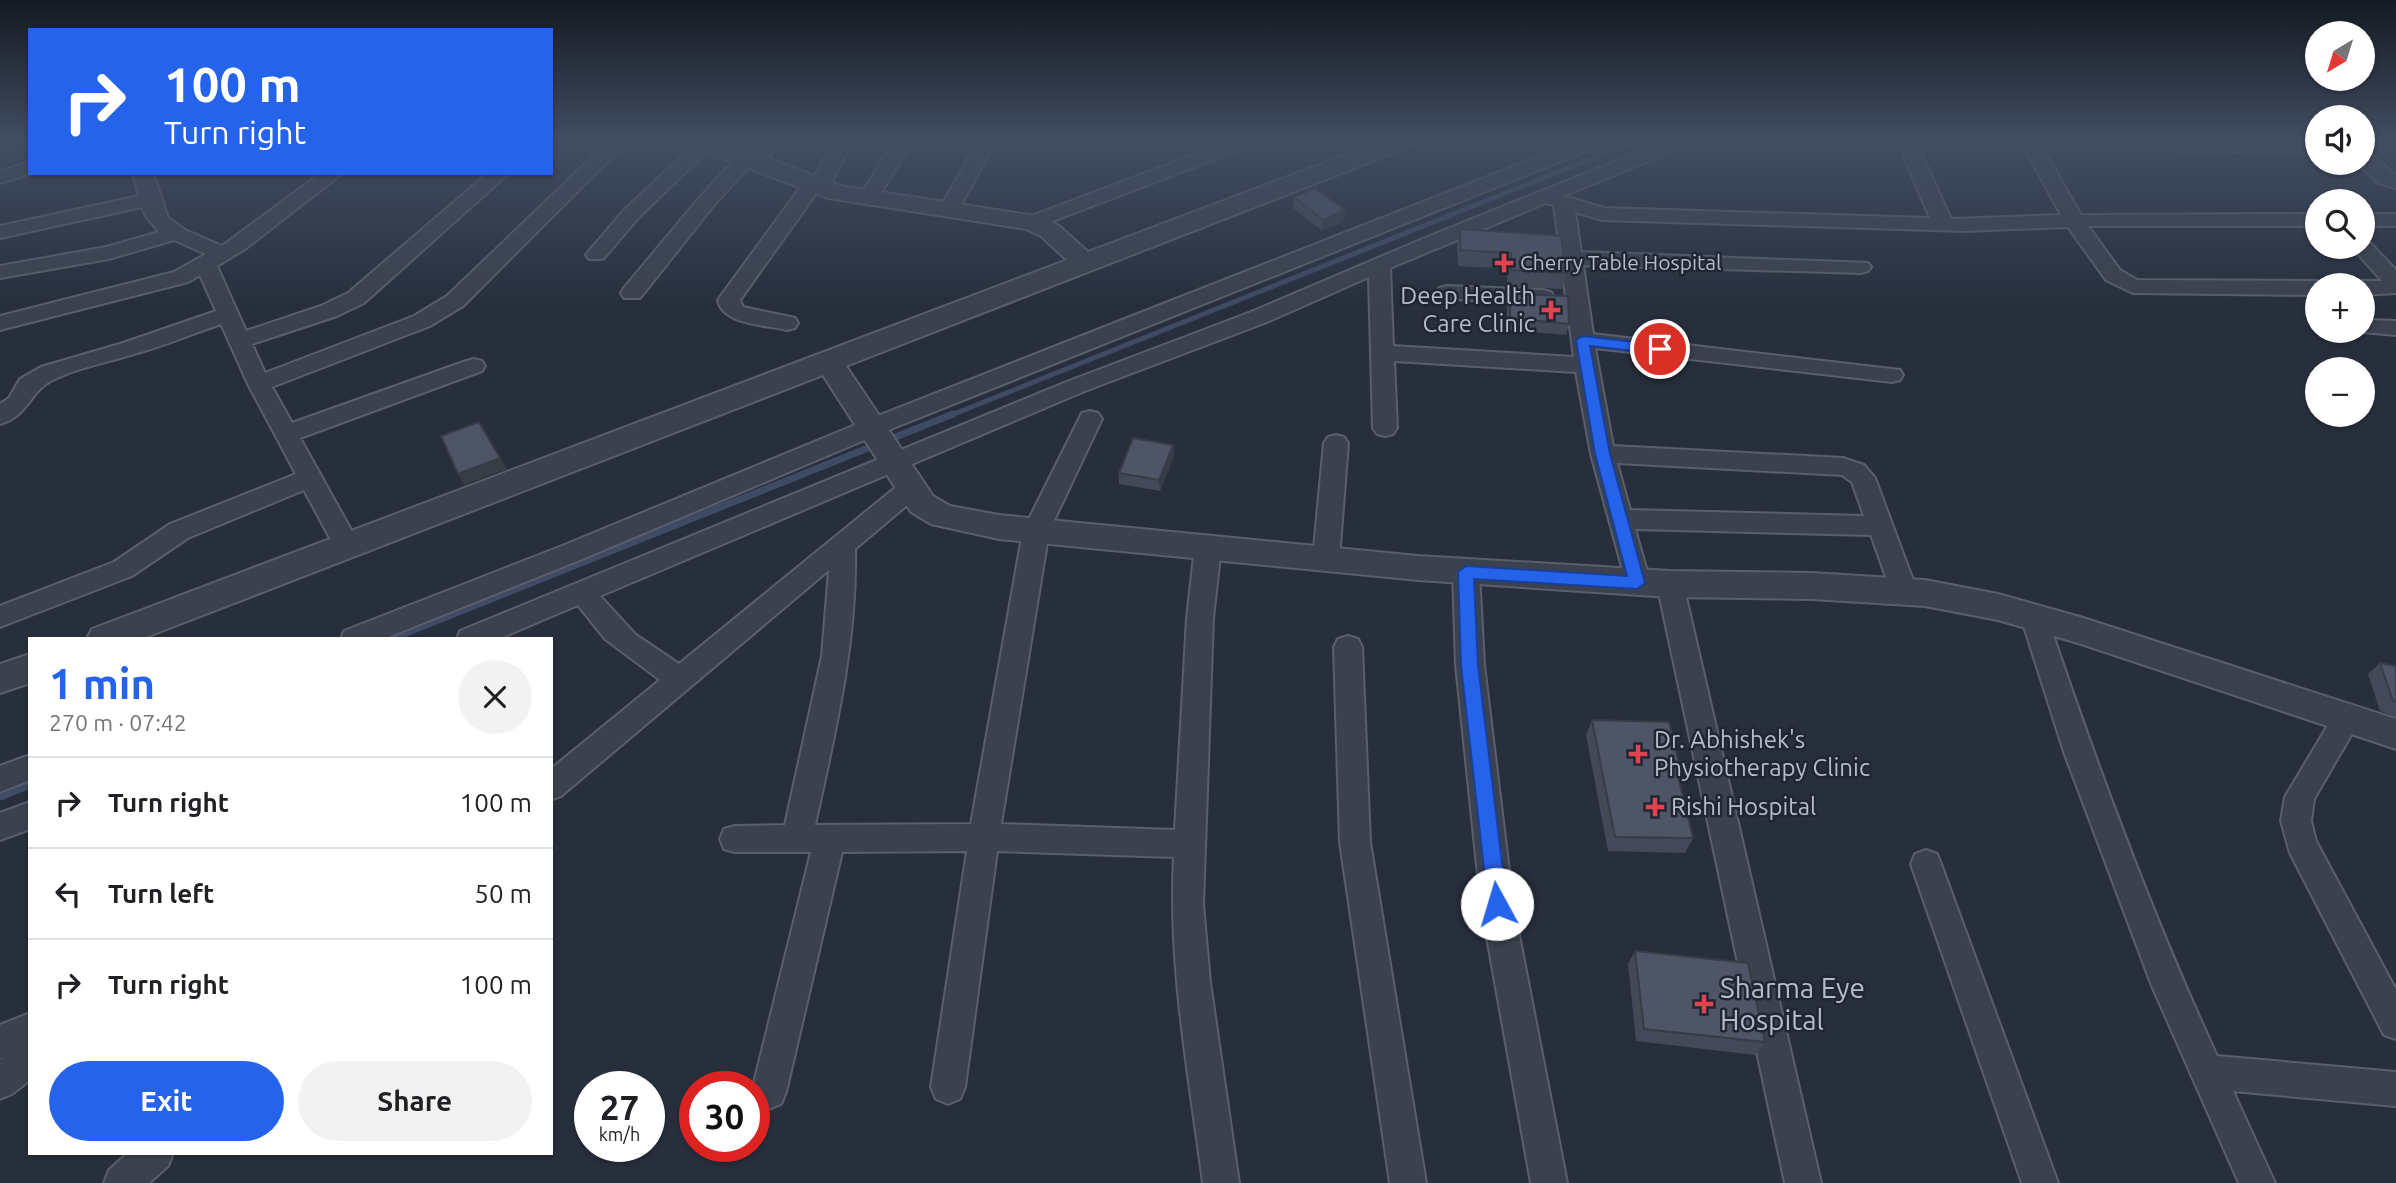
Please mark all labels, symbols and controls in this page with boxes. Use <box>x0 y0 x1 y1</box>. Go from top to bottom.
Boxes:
north arrow <box>2305 21 2375 91</box>
map controls <box>2305 21 2375 427</box>
icon: right <box>49 56 140 147</box>
text: 100 m <box>164 56 301 111</box>
button: sound <box>2305 105 2375 175</box>
text: Turn right <box>164 114 306 150</box>
button: search <box>2305 189 2375 259</box>
place label: Cherry Table Hospital <box>1520 250 1722 274</box>
marker: Cherry Table Hospital <box>1494 253 1514 273</box>
button: + <box>2305 273 2375 343</box>
place label: Deep Health Care Clinic <box>1400 282 1535 337</box>
marker: Deep Health Care Clinic <box>1541 300 1561 320</box>
pin <box>1630 319 1690 379</box>
icon: arrive <box>1641 330 1679 368</box>
button: − <box>2305 357 2375 427</box>
text: 1 min <box>49 660 155 707</box>
button: close <box>458 660 532 734</box>
text: 270 m · 07:42 <box>49 710 187 735</box>
place label: Dr. Abhishek's Physiotherapy Clinic <box>1654 726 1870 781</box>
marker: Dr. Abhishek's Physiotherapy Clinic <box>1628 744 1648 764</box>
icon: right <box>49 784 87 822</box>
text: Turn right <box>108 788 229 817</box>
text: 100 m <box>460 788 532 817</box>
place label: Rishi Hospital <box>1671 793 1816 820</box>
marker: Rishi Hospital <box>1645 797 1665 817</box>
position arrow <box>1460 867 1534 941</box>
icon: left <box>49 875 87 913</box>
text: Turn left <box>108 879 214 908</box>
text: 50 m <box>474 879 532 908</box>
icon: right <box>49 966 87 1004</box>
text: Turn right <box>108 970 229 999</box>
text: 100 m <box>460 970 532 999</box>
place label: Sharma Eye Hospital <box>1720 972 1865 1035</box>
marker: Sharma Eye Hospital <box>1694 994 1714 1014</box>
button: Exit <box>49 1061 284 1141</box>
button: Share <box>298 1061 532 1141</box>
speed limit sign: 30 <box>679 1071 770 1162</box>
text: 27 <box>600 1087 639 1127</box>
text: km/h <box>599 1124 640 1144</box>

